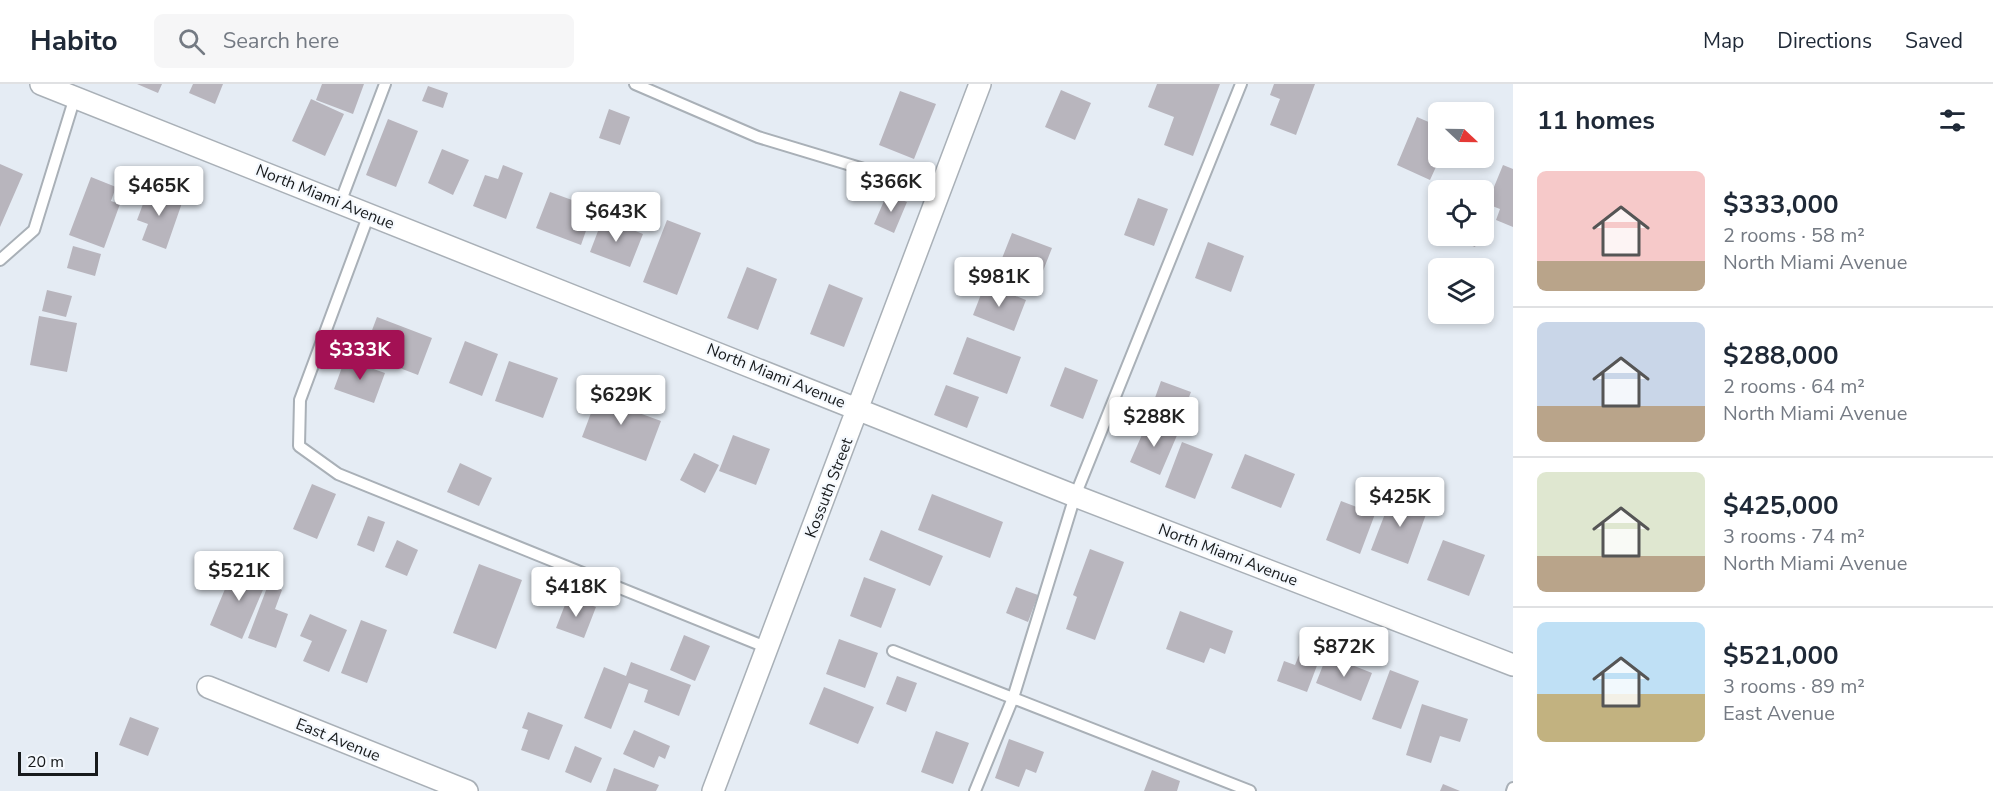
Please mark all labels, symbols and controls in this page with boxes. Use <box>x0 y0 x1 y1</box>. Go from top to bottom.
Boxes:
search box <box>154 14 574 68</box>
text: Habito <box>30 22 118 60</box>
icon: search <box>175 25 208 58</box>
text: Search here <box>223 26 339 56</box>
text: Map <box>1703 27 1744 55</box>
text: Directions <box>1777 27 1872 55</box>
text: Saved <box>1905 27 1963 55</box>
north arrow <box>1428 102 1494 168</box>
map controls <box>1428 102 1494 324</box>
text: 11 homes <box>1537 103 1655 138</box>
icon: filters <box>1936 104 1969 137</box>
street label: North Miami Avenue <box>252 159 398 235</box>
pin: $366K <box>849 162 933 213</box>
pin: $465K <box>117 166 201 217</box>
text: $366K <box>860 168 922 195</box>
text: $465K <box>128 172 190 199</box>
button: locate <box>1428 180 1494 246</box>
text: $333,000 <box>1723 187 1839 222</box>
pin: $643K <box>574 192 658 243</box>
icon: home <box>1585 195 1657 267</box>
text: $643K <box>585 198 647 225</box>
text: 2 rooms · 58 m² <box>1723 222 1865 249</box>
text: North Miami Avenue <box>1723 249 1907 276</box>
pin: $981K <box>957 257 1041 308</box>
button: layers <box>1428 258 1494 324</box>
text: $981K <box>968 263 1030 290</box>
pin: $333K <box>318 330 402 381</box>
text: $333K <box>329 336 391 363</box>
street label: North Miami Avenue <box>703 338 849 414</box>
text: $288,000 <box>1723 338 1839 373</box>
icon: home <box>1585 346 1657 418</box>
text: 2 rooms · 64 m² <box>1723 373 1865 400</box>
pin: $629K <box>579 375 663 426</box>
text: $629K <box>590 381 652 408</box>
pin: $288K <box>1112 397 1196 448</box>
text: North Miami Avenue <box>1723 400 1907 427</box>
text: $288K <box>1123 403 1185 430</box>
street label: Kossuth Street <box>800 434 858 541</box>
pin: $425K <box>1358 477 1442 528</box>
text: $425K <box>1369 483 1431 510</box>
text: $425,000 <box>1723 488 1839 523</box>
icon: home <box>1585 496 1657 568</box>
street label: North Miami Avenue <box>1155 518 1301 592</box>
text: 3 rooms · 74 m² <box>1723 523 1865 550</box>
text: North Miami Avenue <box>1723 550 1907 577</box>
pin: $521K <box>197 551 281 602</box>
text: $521K <box>208 557 270 584</box>
pin: $418K <box>534 567 618 618</box>
text: $418K <box>545 573 607 600</box>
pin: $872K <box>1302 627 1386 678</box>
text: $872K <box>1313 633 1375 660</box>
text: $521,000 <box>1723 638 1839 673</box>
icon: home <box>1585 646 1657 718</box>
text: 3 rooms · 89 m² <box>1723 673 1865 700</box>
text: East Avenue <box>1723 700 1835 727</box>
street label: East Avenue <box>292 713 384 767</box>
scale bar <box>18 749 98 776</box>
text: 20 m <box>27 751 64 773</box>

